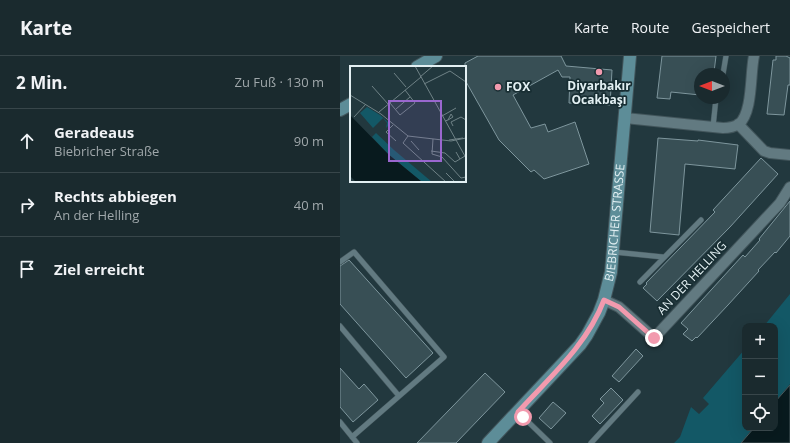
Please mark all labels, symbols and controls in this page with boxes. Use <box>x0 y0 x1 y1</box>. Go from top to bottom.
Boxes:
text: Karte <box>20 15 72 41</box>
text: Karte <box>574 18 609 37</box>
text: Route <box>631 18 669 37</box>
text: Gespeichert <box>691 18 770 37</box>
inset map <box>350 66 466 182</box>
marker: Diyarbakır Ocakbaşı <box>594 67 604 77</box>
north arrow <box>694 68 730 104</box>
text: 2 Min. <box>16 71 67 94</box>
text: Zu Fuß · 130 m <box>235 73 324 91</box>
place label: Diyarbakır Ocakbaşı <box>567 77 631 108</box>
place label: FOX <box>506 78 530 95</box>
marker: FOX <box>493 82 503 92</box>
text: Geradeaus <box>54 122 134 142</box>
icon: ahead <box>16 130 38 152</box>
text: 90 m <box>294 132 324 150</box>
text: Biebricher Straße <box>54 142 159 160</box>
street label: BIEBRICHER STRASSE <box>600 163 628 283</box>
text: Rechts abbiegen <box>54 186 177 206</box>
icon: right <box>16 194 38 216</box>
text: 40 m <box>294 196 324 214</box>
text: An der Helling <box>54 206 139 224</box>
street label: AN DER HELLING <box>653 237 730 318</box>
icon: arrive <box>16 258 38 280</box>
text: Ziel erreicht <box>54 259 145 279</box>
map controls <box>742 323 778 431</box>
button: + <box>742 323 778 359</box>
route end <box>645 329 663 347</box>
button: − <box>742 359 778 395</box>
button: locate <box>742 395 778 431</box>
route start <box>514 408 532 426</box>

